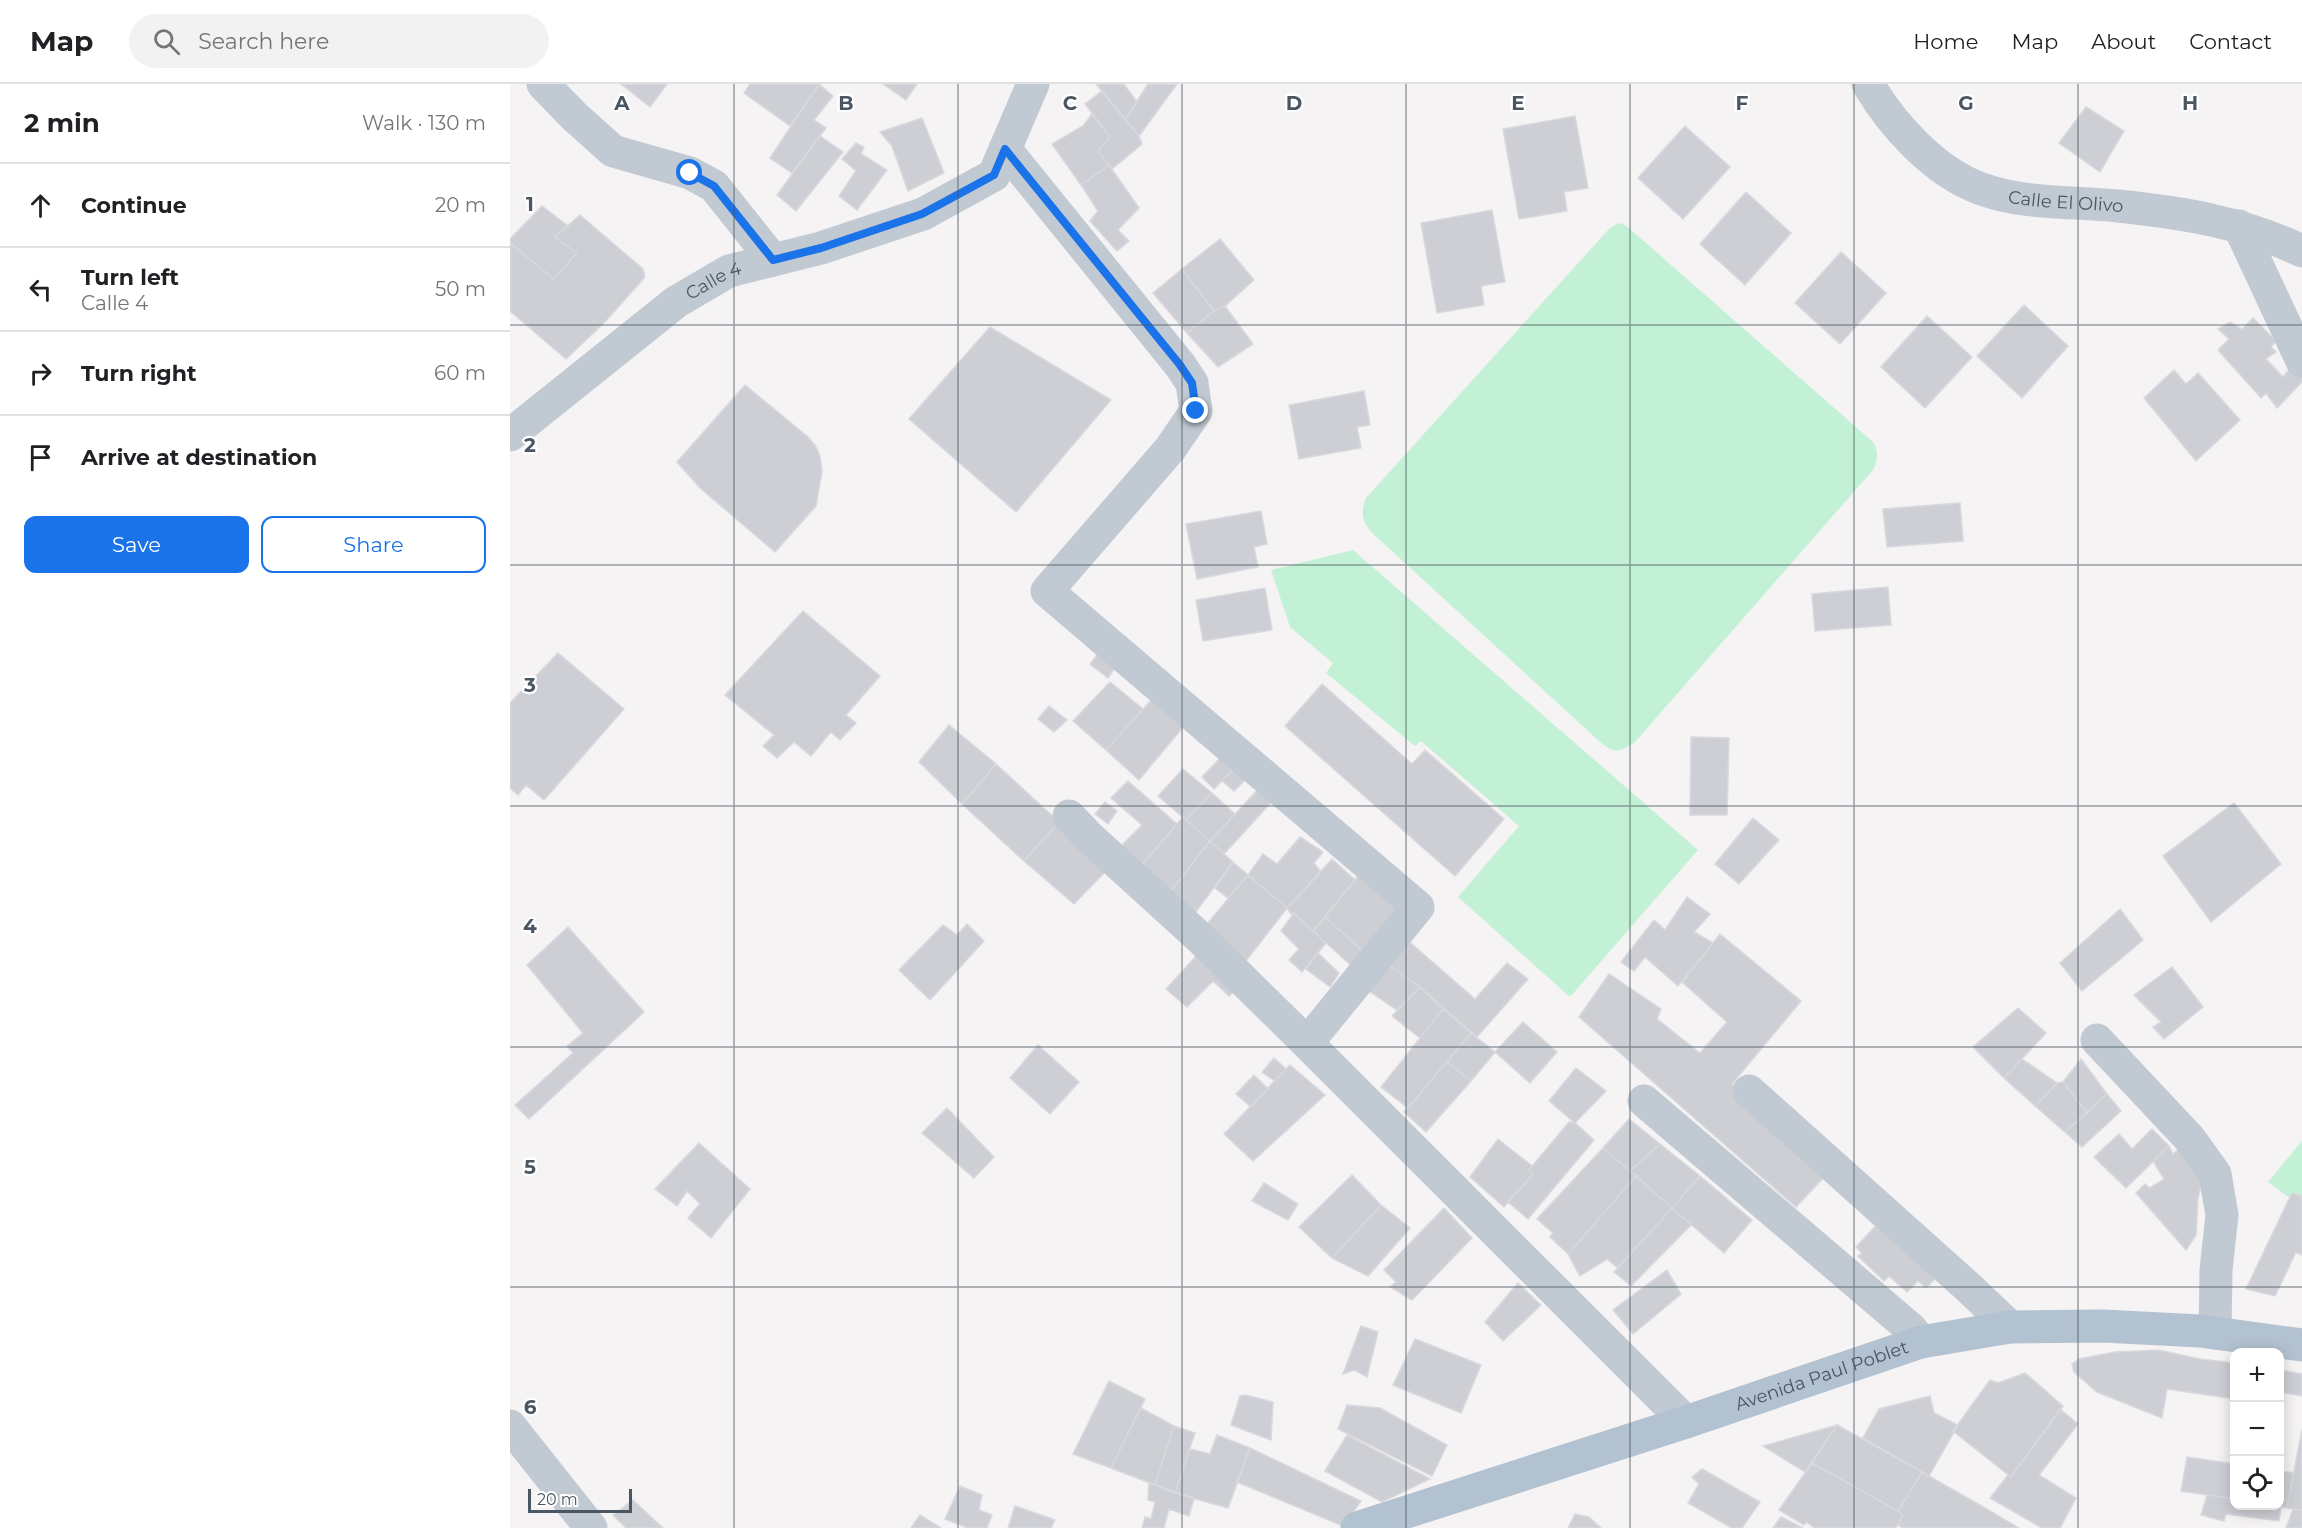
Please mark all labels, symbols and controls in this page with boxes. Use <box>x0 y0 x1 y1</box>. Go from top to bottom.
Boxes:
search box <box>129 14 549 68</box>
text: Map <box>30 24 93 58</box>
icon: search <box>150 25 183 58</box>
text: Search here <box>198 28 329 55</box>
text: Home <box>1913 29 1978 54</box>
text: Map <box>2011 29 2058 54</box>
text: About <box>2091 29 2156 54</box>
text: Contact <box>2189 29 2272 54</box>
text: A <box>613 91 630 115</box>
text: B <box>838 91 854 115</box>
text: C <box>1063 91 1078 115</box>
text: D <box>1286 91 1302 115</box>
text: E <box>1511 91 1525 115</box>
text: F <box>1736 91 1749 115</box>
text: G <box>1958 91 1974 115</box>
text: H <box>2182 91 2198 115</box>
text: 2 min <box>24 107 100 139</box>
text: Walk · 130 m <box>362 111 486 135</box>
route start <box>676 159 702 185</box>
street label: Calle El Olivo <box>2006 186 2125 218</box>
icon: ahead <box>24 189 57 222</box>
text: Continue <box>81 192 187 219</box>
text: 1 <box>526 192 534 216</box>
text: 20 m <box>435 193 486 217</box>
street label: Calle 4 <box>682 257 744 305</box>
text: Turn left <box>81 264 179 291</box>
icon: left <box>24 273 57 306</box>
text: 50 m <box>435 277 486 301</box>
text: Calle 4 <box>81 291 148 315</box>
icon: right <box>24 357 57 390</box>
text: Turn right <box>81 360 196 387</box>
text: 60 m <box>434 361 486 385</box>
route end <box>1182 397 1208 423</box>
text: 2 <box>524 433 536 457</box>
icon: arrive <box>24 441 57 474</box>
text: Arrive at destination <box>81 444 317 471</box>
button: Save <box>24 516 249 573</box>
button: Share <box>261 516 486 573</box>
text: 3 <box>523 673 536 697</box>
text: 4 <box>523 914 537 938</box>
text: 5 <box>524 1155 536 1179</box>
street label: Avenida Paul Poblet <box>1732 1336 1911 1415</box>
map controls <box>2230 1348 2284 1510</box>
button: + <box>2230 1348 2284 1402</box>
text: 6 <box>524 1395 537 1419</box>
button: − <box>2230 1402 2284 1456</box>
button: locate <box>2230 1456 2284 1510</box>
scale bar <box>528 1486 632 1514</box>
text: 20 m <box>537 1490 578 1509</box>

